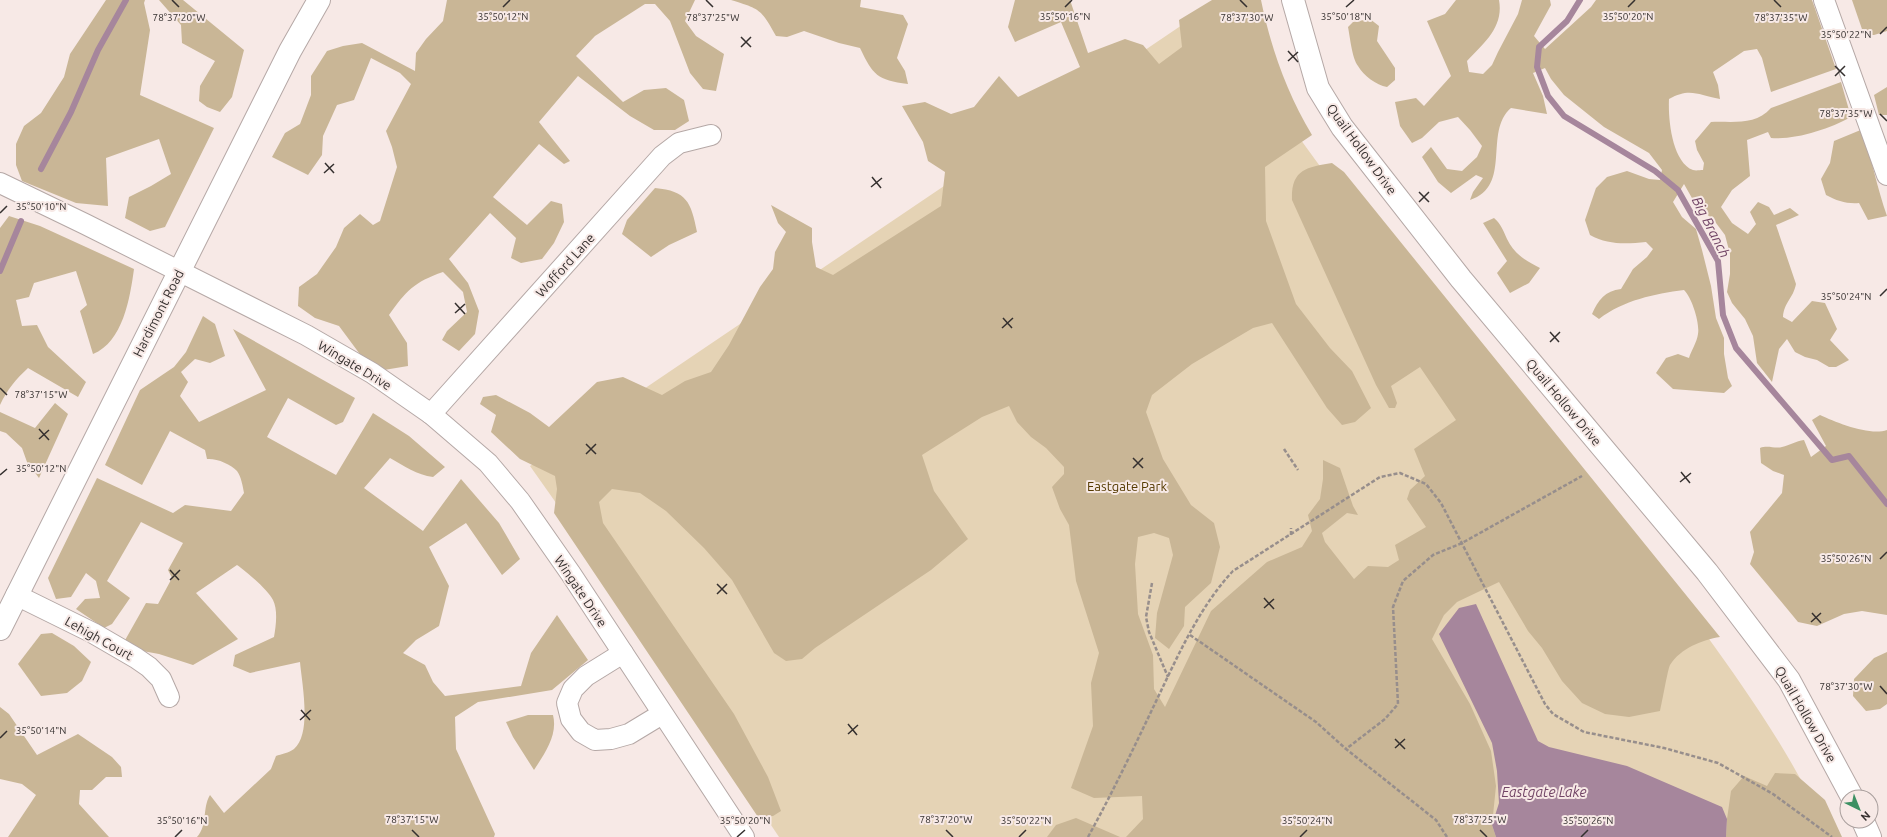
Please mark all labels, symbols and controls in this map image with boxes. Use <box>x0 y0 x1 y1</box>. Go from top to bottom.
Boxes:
text: 35°50'12"N <box>478 11 528 22</box>
text: 35°50'16"N <box>1040 11 1090 22</box>
text: 35°50'18"N <box>1321 11 1371 22</box>
text: 35°50'20"N <box>1603 11 1653 22</box>
text: 78°37'20"W <box>153 12 205 23</box>
text: 78°37'25"W <box>687 12 739 23</box>
text: 78°37'30"W <box>1221 12 1273 23</box>
text: 78°37'35"W <box>1755 12 1807 23</box>
text: 35°50'22"N <box>1821 29 1871 40</box>
street label: Quail Hollow Drive <box>1324 101 1400 198</box>
text: 78°37'35"W <box>1820 108 1872 119</box>
water label: Big Branch <box>1689 194 1733 260</box>
text: 35°50'10"N <box>16 201 66 212</box>
street label: Wofford Lane <box>533 230 597 300</box>
street label: Hardimont Road <box>130 267 186 359</box>
text: 35°50'24"N <box>1821 291 1871 302</box>
street label: Wingate Drive <box>316 338 394 392</box>
street label: Quail Hollow Drive <box>1523 356 1604 449</box>
text: 78°37'15"W <box>15 389 67 400</box>
text: 35°50'12"N <box>16 463 66 474</box>
park label: Eastgate Park <box>1087 479 1167 493</box>
street label: Wingate Drive <box>552 553 610 629</box>
text: 35°50'26"N <box>1821 553 1871 564</box>
street label: Lehigh Court <box>63 614 135 662</box>
street label: Quail Hollow Drive <box>1772 663 1839 765</box>
text: 78°37'30"W <box>1820 681 1872 692</box>
text: 35°50'14"N <box>16 725 66 736</box>
water label: Eastgate Lake <box>1501 784 1587 800</box>
north arrow <box>1839 789 1879 829</box>
text: N <box>1859 809 1873 824</box>
text: 78°37'15"W <box>386 814 438 825</box>
text: 78°37'20"W <box>920 814 972 825</box>
text: 78°37'25"W <box>1454 814 1506 825</box>
text: 35°50'16"N <box>157 815 207 826</box>
text: 35°50'20"N <box>720 815 770 826</box>
text: 35°50'22"N <box>1001 815 1051 826</box>
text: 35°50'24"N <box>1282 815 1332 826</box>
text: 35°50'26"N <box>1563 815 1613 826</box>

